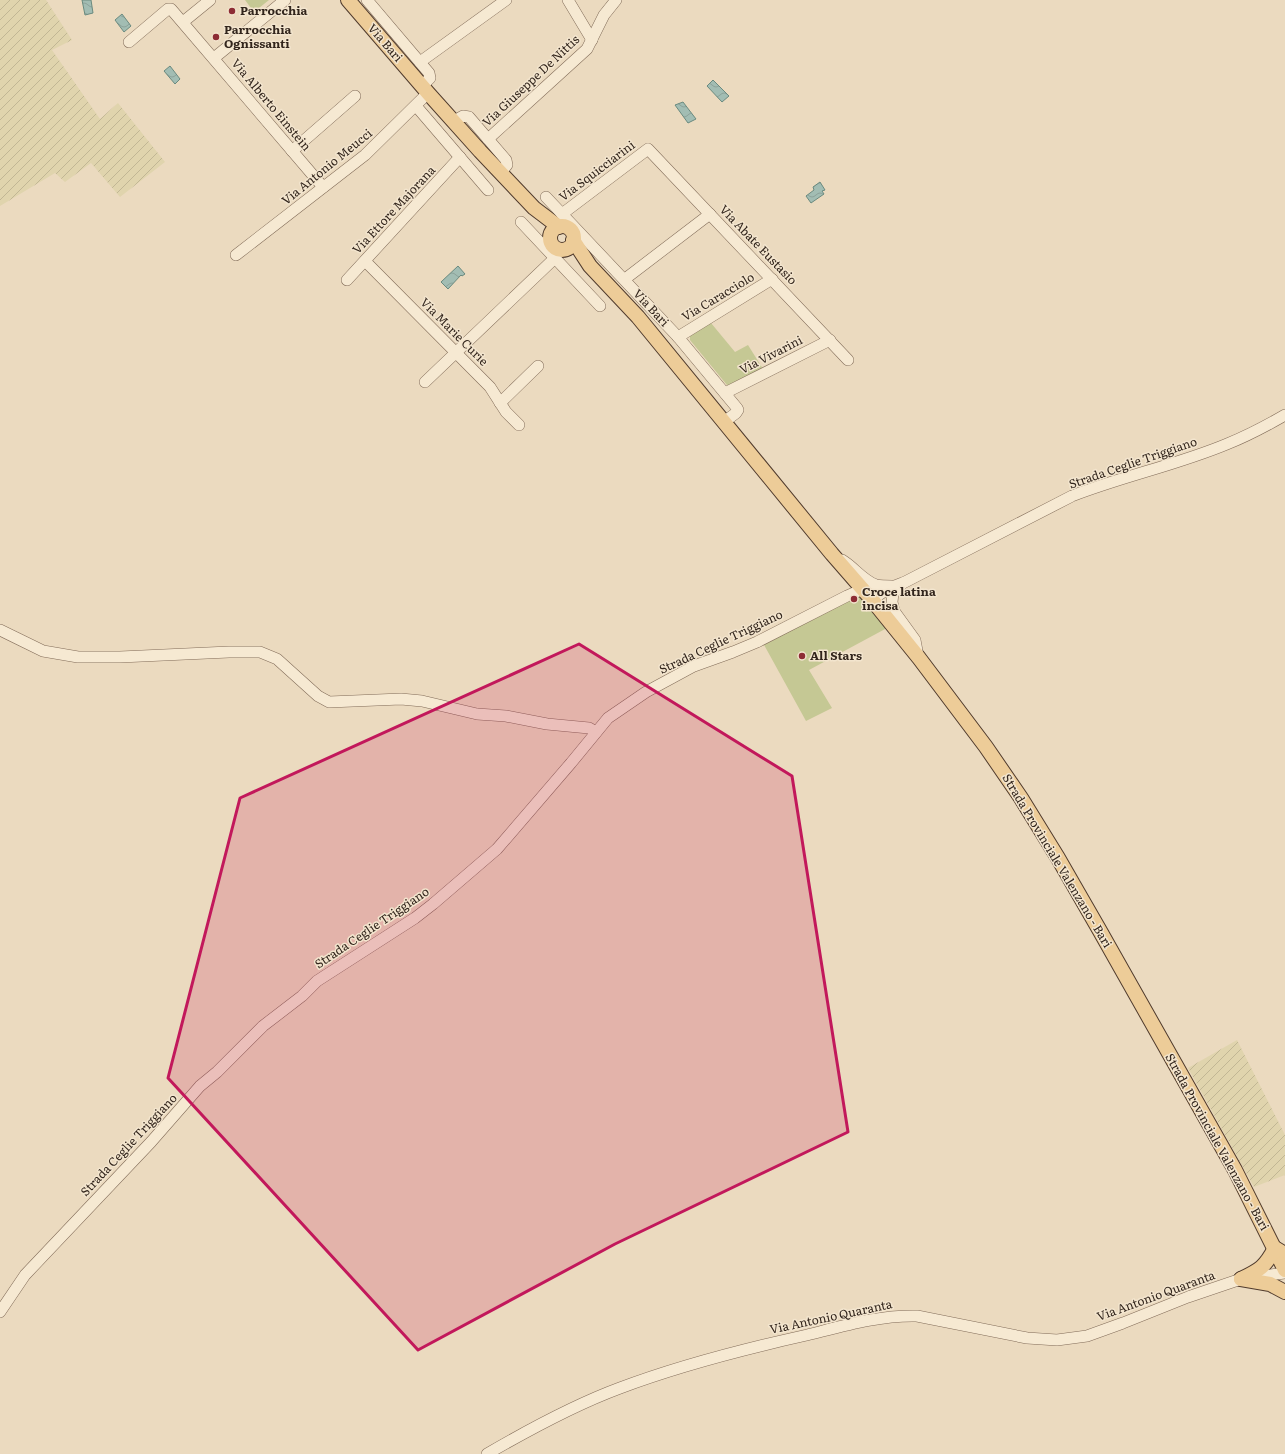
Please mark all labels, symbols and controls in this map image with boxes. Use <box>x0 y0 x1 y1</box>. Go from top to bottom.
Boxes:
place label: Parrocchia <box>240 1 308 19</box>
marker: Parrocchia <box>227 6 237 16</box>
street label: Via Bari <box>364 19 407 65</box>
place label: Parrocchia Ognissanti <box>224 20 292 52</box>
street label: Via Giuseppe De Nittis <box>478 30 583 130</box>
marker: Parrocchia Ognissanti <box>211 32 221 42</box>
street label: Via Alberto Einstein <box>228 54 316 154</box>
street label: Via Antonio Meucci <box>277 124 376 209</box>
street label: Via Squicciarini <box>555 136 638 205</box>
street label: Via Ettore Majorana <box>348 161 439 257</box>
street label: Via Abate Eustasio <box>716 200 802 288</box>
street label: Via Caracciolo <box>678 267 757 325</box>
street label: Via Bari <box>630 285 674 330</box>
street label: Via Marie Curie <box>417 293 493 369</box>
street label: Via Vivarini <box>736 330 805 378</box>
street label: Strada Ceglie Triggiano <box>1066 432 1199 492</box>
place label: Croce latina incisa <box>862 582 936 614</box>
marker: Croce latina incisa <box>849 594 859 604</box>
street label: Strada Ceglie Triggiano <box>656 604 785 678</box>
place label: All Stars <box>810 646 862 664</box>
marker: All Stars <box>797 651 807 661</box>
street label: Strada Provinciale Valenzano - Bari <box>999 770 1117 951</box>
street label: Strada Ceglie Triggiano <box>311 882 432 972</box>
street label: Strada Provinciale Valenzano - Bari <box>1162 1050 1274 1233</box>
street label: Strada Ceglie Triggiano <box>76 1089 181 1200</box>
street label: Via Antonio Quaranta <box>1094 1265 1218 1325</box>
street label: Via Antonio Quaranta <box>768 1294 894 1338</box>

